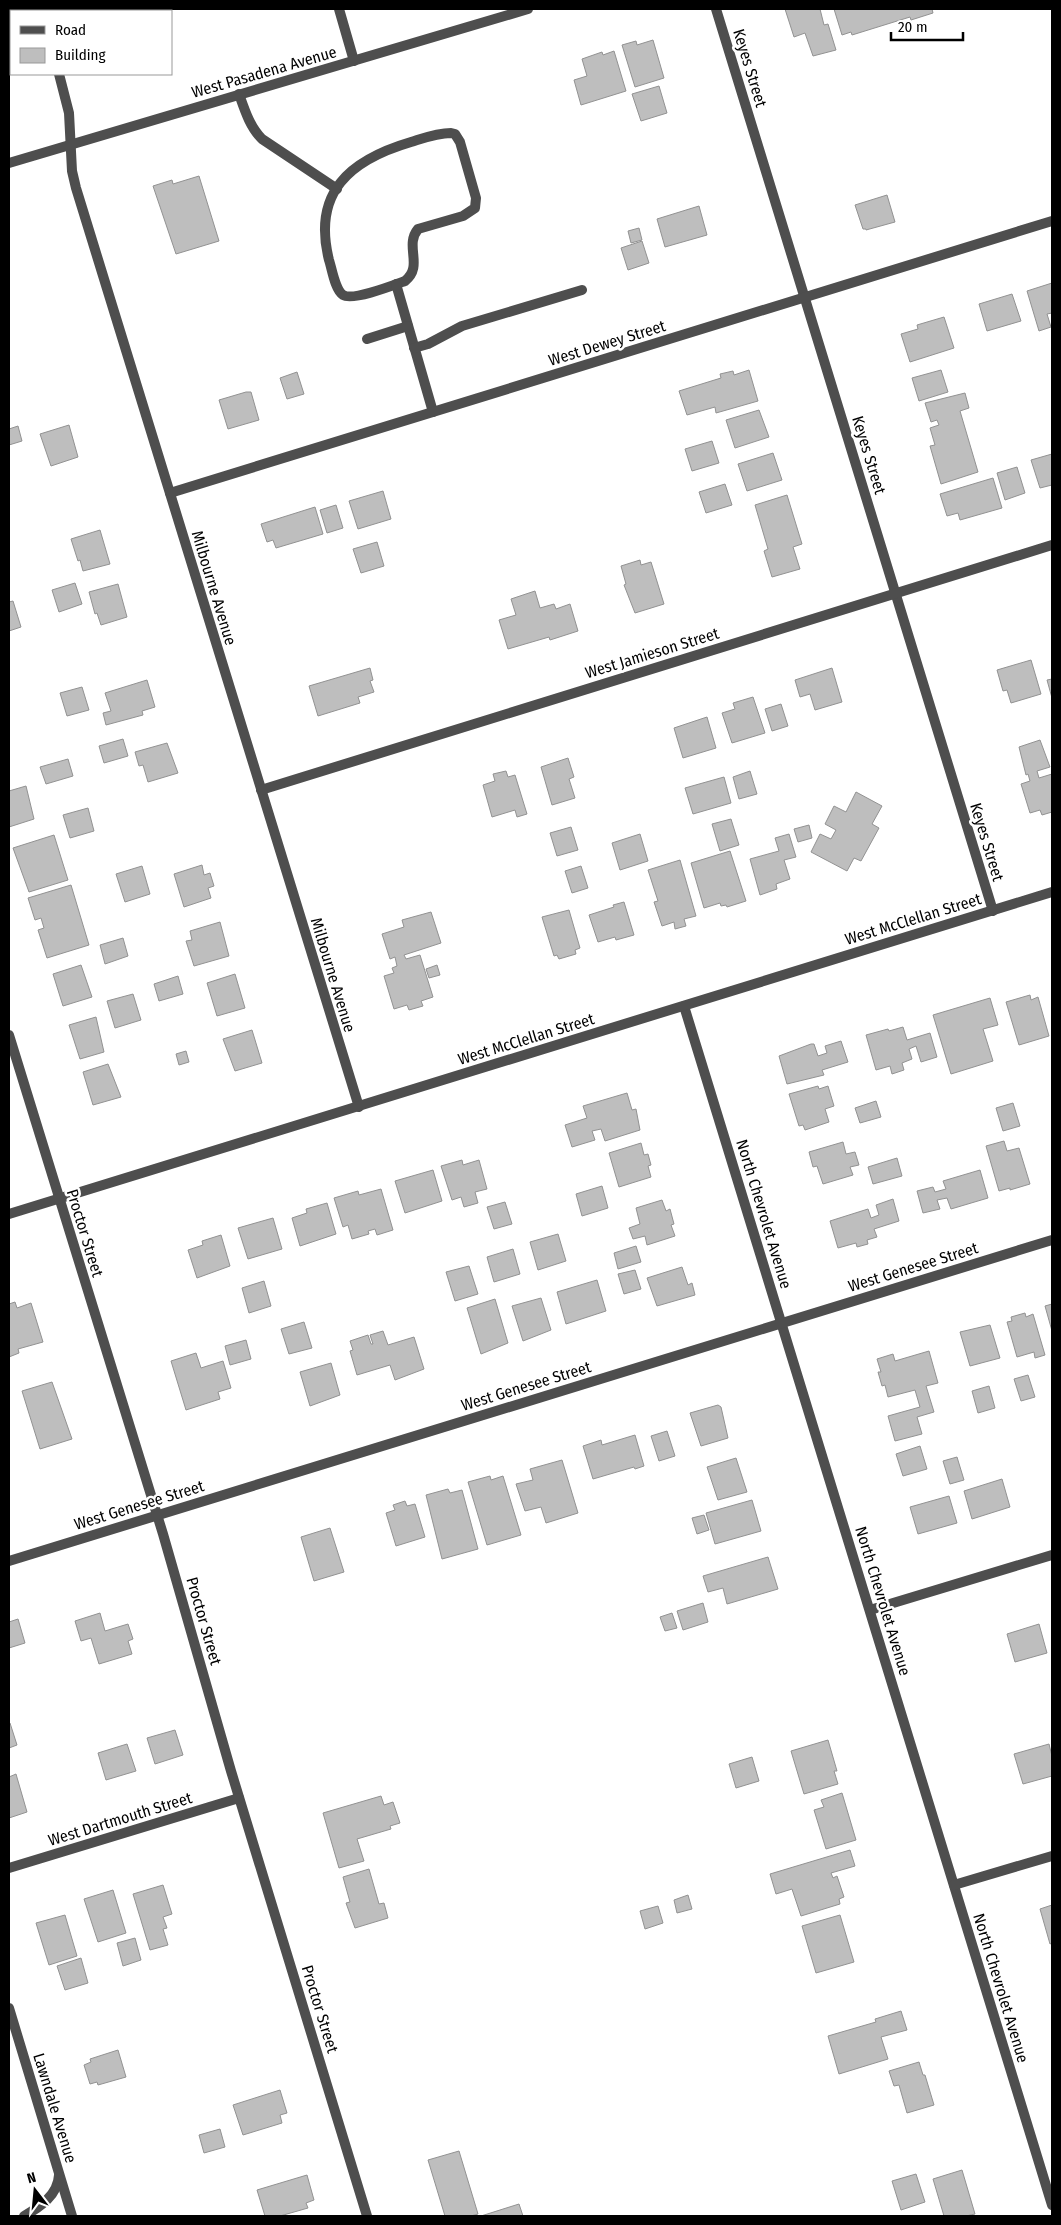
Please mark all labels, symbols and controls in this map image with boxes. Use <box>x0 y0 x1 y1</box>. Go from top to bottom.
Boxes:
legend <box>10 10 172 75</box>
scale bar <box>891 10 964 42</box>
text: 20 m <box>898 18 928 36</box>
text: Road <box>55 21 86 39</box>
street label: Keyes Street <box>729 26 771 110</box>
street label: West Pasadena Avenue <box>189 42 339 102</box>
text: Building <box>55 46 106 64</box>
street label: West Dewey Street <box>546 316 669 370</box>
street label: Keyes Street <box>848 413 890 497</box>
street label: Milbourne Avenue <box>188 528 240 648</box>
street label: West Jamieson Street <box>583 623 722 682</box>
street label: Keyes Street <box>966 800 1008 884</box>
street label: West McClellan Street <box>843 889 984 949</box>
street label: Milbourne Avenue <box>307 915 359 1035</box>
street label: West McClellan Street <box>456 1009 597 1069</box>
street label: North Chevrolet Avenue <box>732 1137 796 1291</box>
street label: Proctor Street <box>63 1187 108 1280</box>
street label: West Genesee Street <box>846 1238 981 1296</box>
street label: West Genesee Street <box>459 1357 594 1415</box>
street label: West Genesee Street <box>72 1476 207 1534</box>
street label: North Chevrolet Avenue <box>851 1524 915 1678</box>
street label: Proctor Street <box>182 1575 226 1668</box>
street label: West Dartmouth Street <box>46 1788 195 1850</box>
street label: North Chevrolet Avenue <box>969 1911 1033 2065</box>
street label: Proctor Street <box>298 1963 343 2056</box>
street label: Lawndale Avenue <box>29 2051 81 2165</box>
north arrow <box>10 2165 60 2215</box>
text: N <box>25 2169 38 2187</box>

